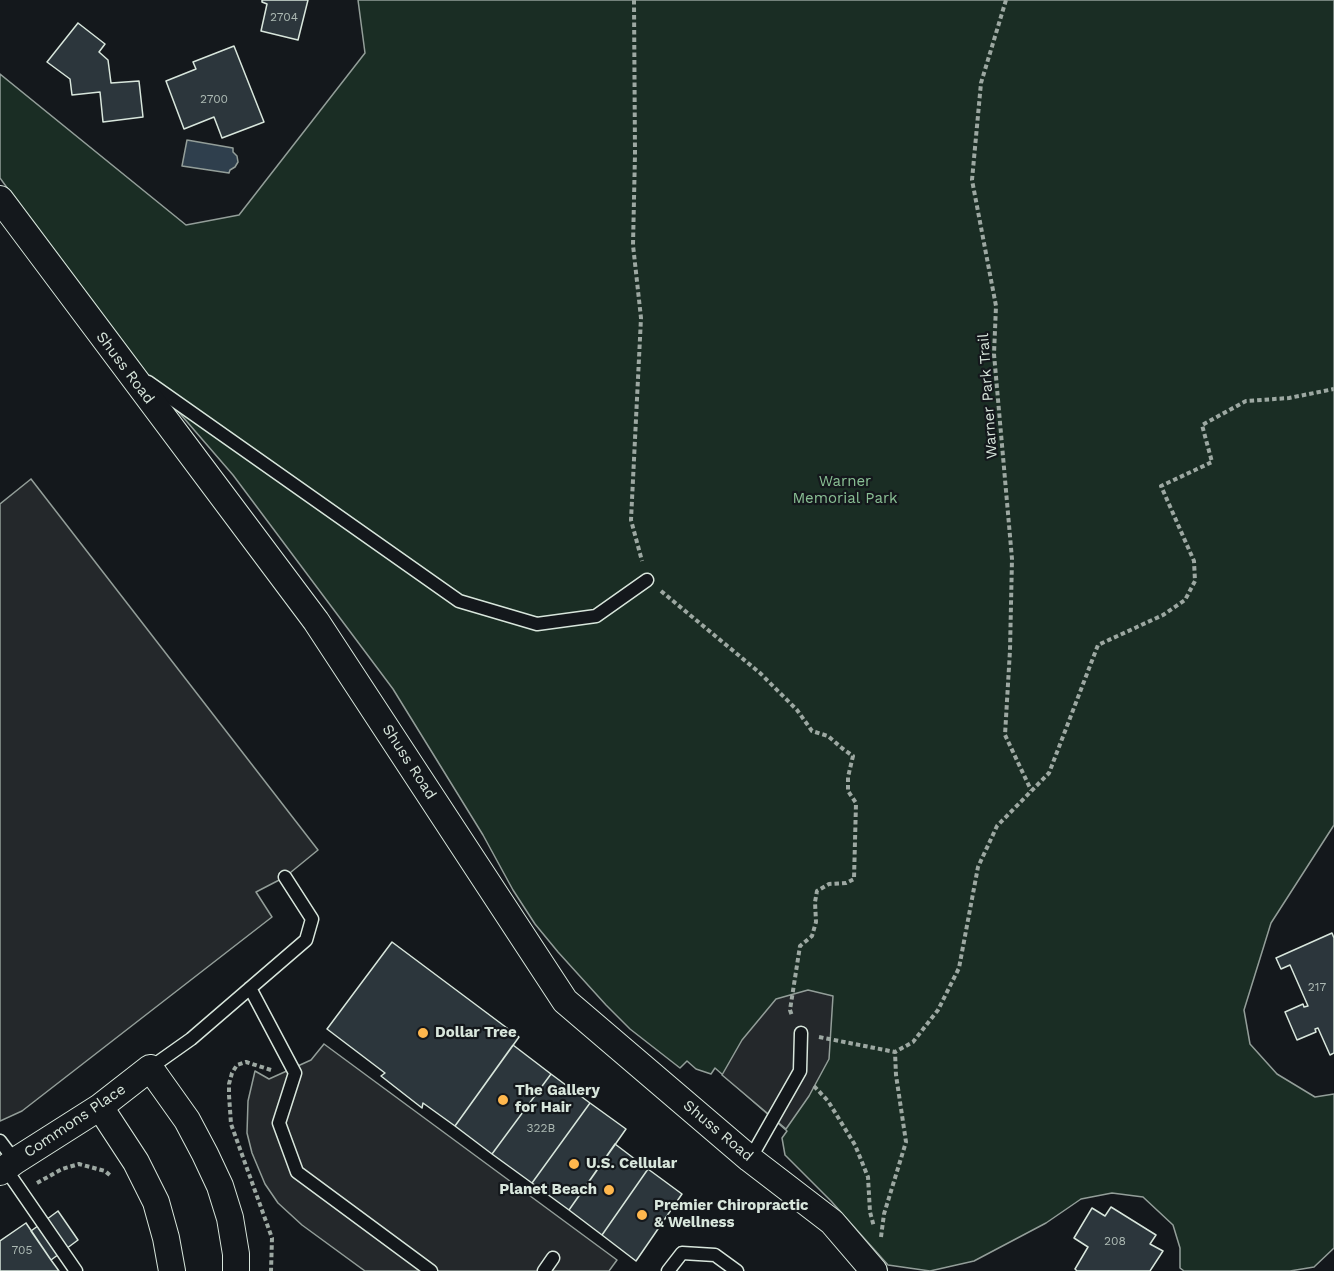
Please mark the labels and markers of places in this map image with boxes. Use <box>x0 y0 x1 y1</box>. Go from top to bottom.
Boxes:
place label: Dollar Tree <box>435 1024 517 1042</box>
marker: Dollar Tree <box>416 1026 430 1040</box>
place label: The Gallery for Hair <box>515 1082 600 1117</box>
marker: The Gallery for Hair <box>496 1093 510 1107</box>
place label: U.S. Cellular <box>586 1155 677 1173</box>
marker: U.S. Cellular <box>567 1157 581 1171</box>
place label: Planet Beach <box>499 1181 597 1199</box>
marker: Planet Beach <box>602 1183 616 1197</box>
place label: Premier Chiropractic & Wellness <box>654 1197 809 1232</box>
marker: Premier Chiropractic & Wellness <box>635 1208 649 1222</box>

